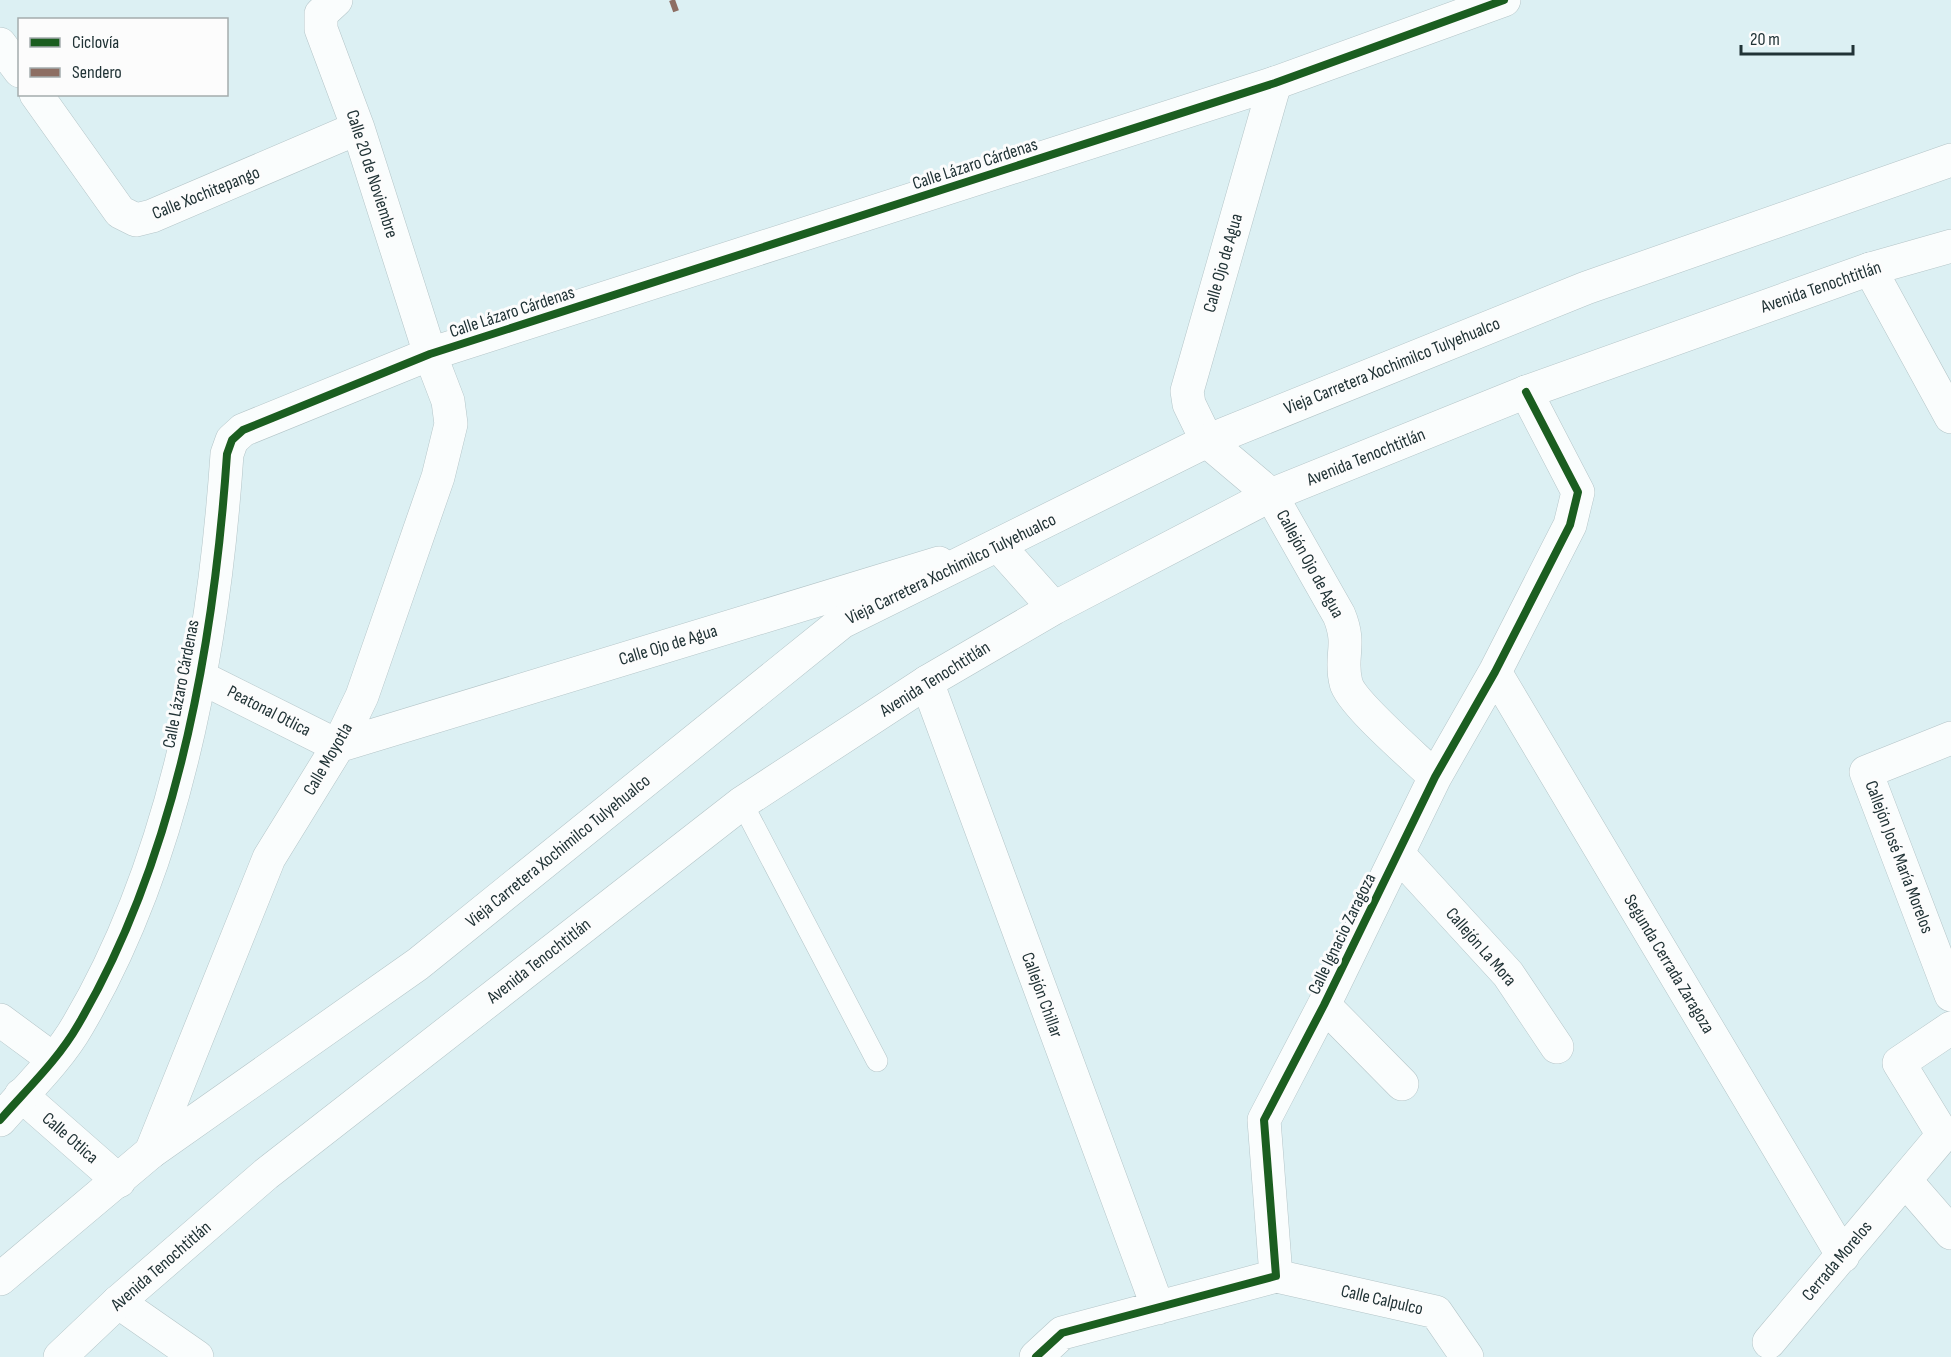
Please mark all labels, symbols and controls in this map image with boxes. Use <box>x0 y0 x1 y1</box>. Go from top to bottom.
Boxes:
legend <box>18 18 228 96</box>
scale bar <box>1741 18 1854 56</box>
text: 20 m <box>1750 29 1780 50</box>
text: Ciclovía <box>72 32 119 53</box>
text: Sendero <box>72 62 122 83</box>
street label: Calle 20 de Noviembre <box>341 107 403 241</box>
street label: Calle Lázaro Cárdenas <box>910 134 1040 194</box>
street label: Calle Xochitepango <box>149 162 263 224</box>
street label: Calle Ojo de Agua <box>1199 211 1247 315</box>
street label: Avenida Tenochtitlán <box>1757 257 1884 318</box>
street label: Calle Lázaro Cárdenas <box>447 282 577 342</box>
street label: Vieja Carretera Xochimilco Tulyehualco <box>1281 313 1503 419</box>
street label: Avenida Tenochtitlán <box>1303 424 1428 491</box>
street label: Callejón Ojo de Agua <box>1272 506 1348 622</box>
street label: Vieja Carretera Xochimilco Tulyehualco <box>843 509 1059 629</box>
street label: Calle Lázaro Cárdenas <box>158 618 204 750</box>
street label: Calle Ojo de Agua <box>616 620 720 670</box>
street label: Avenida Tenochtitlán <box>875 637 994 722</box>
street label: Peatonal Otlica <box>224 681 314 741</box>
street label: Calle Moyotla <box>299 719 357 799</box>
street label: Vieja Carretera Xochimilco Tulyehualco <box>462 770 654 932</box>
street label: Callejón José María Morelos <box>1860 778 1938 936</box>
street label: Calle Ignacio Zaragoza <box>1304 870 1380 998</box>
street label: Segunda Cerrada Zaragoza <box>1619 891 1719 1037</box>
street label: Callejón La Mora <box>1441 904 1521 991</box>
street label: Avenida Tenochtitlán <box>482 914 595 1009</box>
street label: Callejón Chillar <box>1017 950 1067 1040</box>
street label: Calle Otlica <box>38 1108 102 1168</box>
street label: Avenida Tenochtitlán <box>106 1217 215 1316</box>
street label: Cerrada Morelos <box>1798 1217 1876 1305</box>
street label: Calle Calpulco <box>1339 1280 1425 1320</box>

